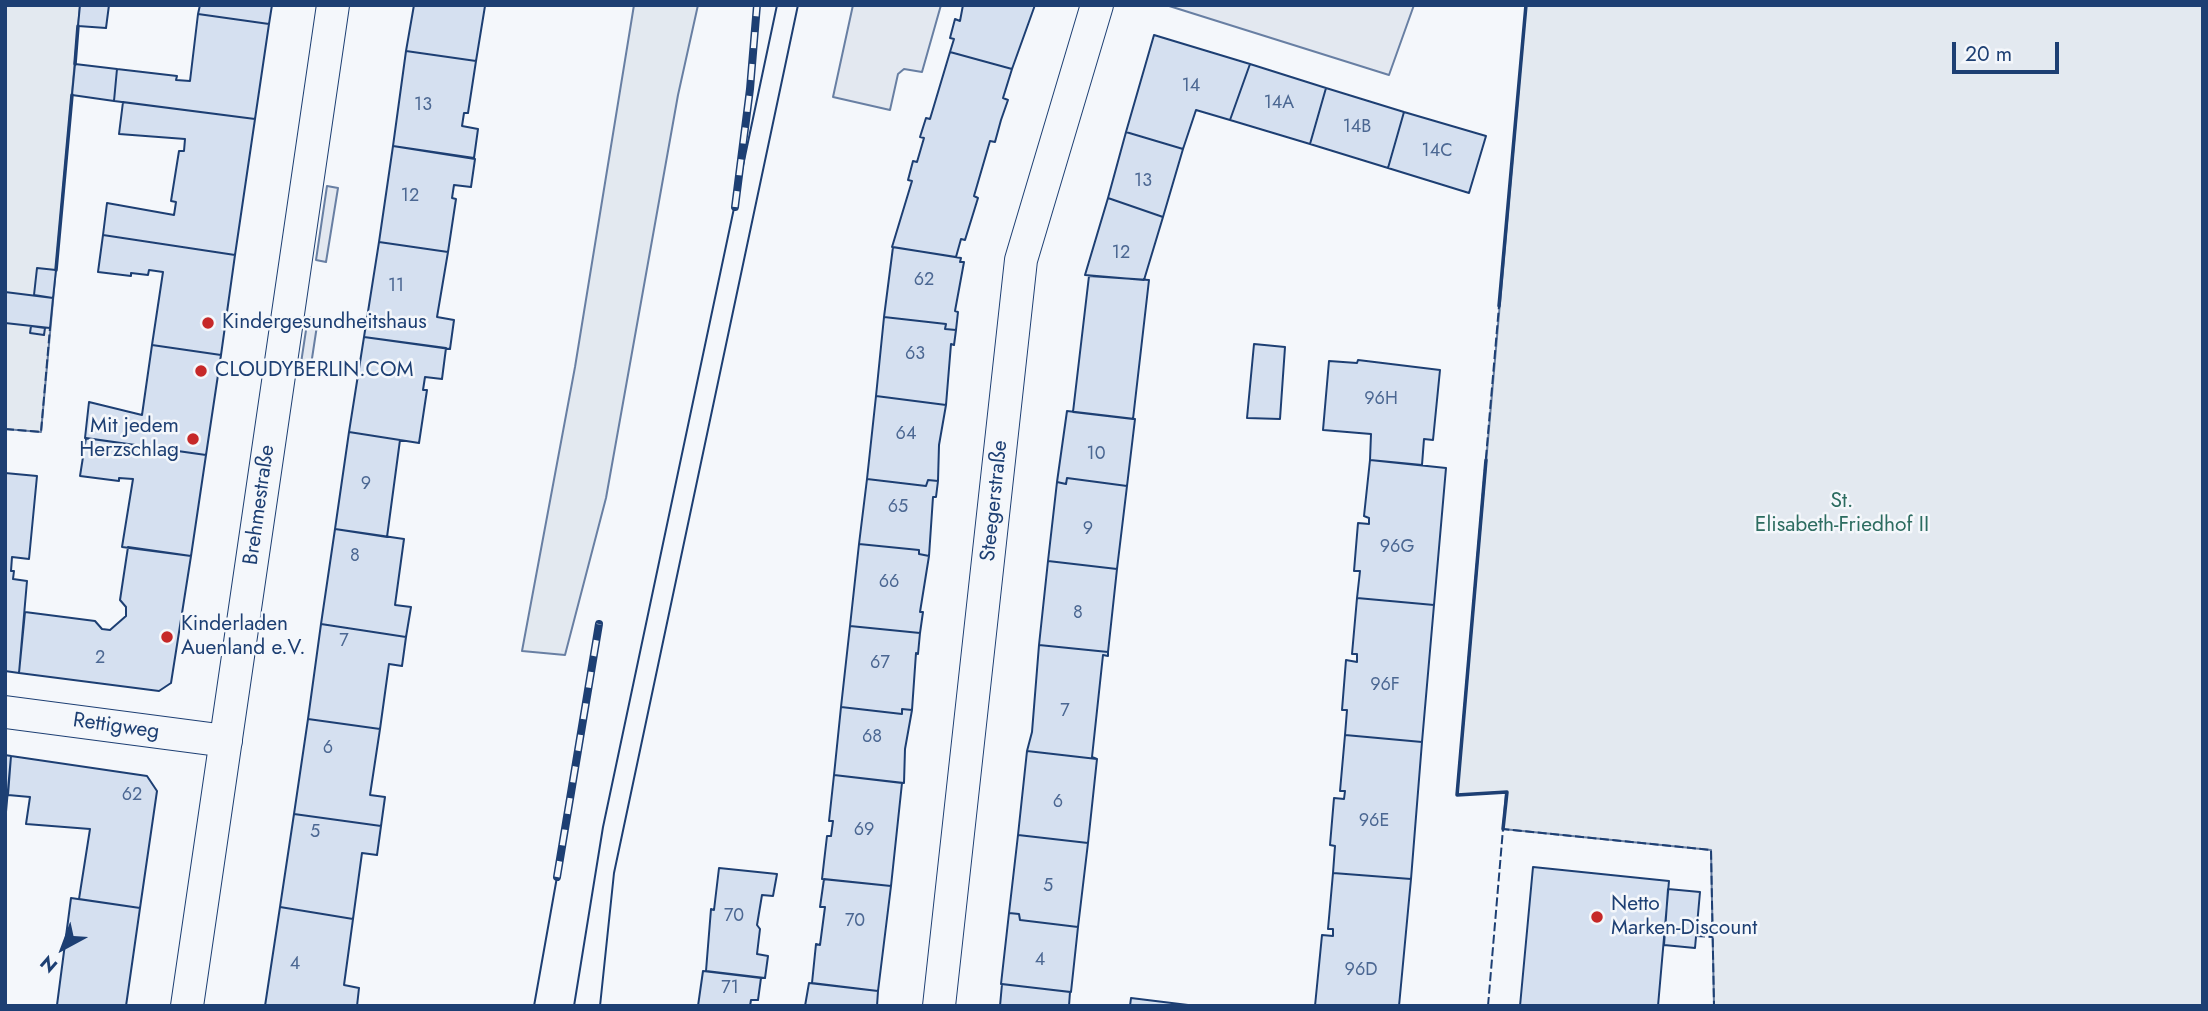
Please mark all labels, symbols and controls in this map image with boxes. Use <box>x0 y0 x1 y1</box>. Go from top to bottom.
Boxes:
scale bar <box>1956 28 2063 72</box>
text: 20 m <box>1965 39 2012 69</box>
house number: 14 <box>1182 76 1200 98</box>
house number: 14A <box>1264 93 1294 115</box>
house number: 13 <box>414 95 432 117</box>
house number: 14B <box>1343 117 1371 139</box>
house number: 14C <box>1422 141 1452 163</box>
house number: 13 <box>1134 171 1152 193</box>
house number: 12 <box>401 186 419 208</box>
house number: 12 <box>1112 243 1130 265</box>
house number: 62 <box>914 270 934 292</box>
house number: 11 <box>388 276 404 298</box>
place label: Kindergesundheitshaus <box>222 310 427 336</box>
marker: Kindergesundheitshaus <box>200 315 216 331</box>
house number: 63 <box>905 344 925 366</box>
place label: CLOUDYBERLIN.COM <box>215 358 414 384</box>
marker: CLOUDYBERLIN.COM <box>193 363 209 379</box>
house number: 96H <box>1364 389 1398 411</box>
place label: Mit jedem Herzschlag <box>79 414 179 464</box>
house number: 64 <box>896 424 916 446</box>
marker: Mit jedem Herzschlag <box>185 431 201 447</box>
street label: Steegerstraße <box>976 439 1014 563</box>
street label: Brehmestraße <box>239 443 281 567</box>
house number: 10 <box>1087 444 1105 466</box>
house number: 9 <box>361 474 371 496</box>
park label: St. Elisabeth-Friedhof II <box>1755 489 1929 539</box>
house number: 65 <box>888 497 908 519</box>
house number: 9 <box>1083 519 1093 541</box>
house number: 96G <box>1380 537 1414 559</box>
house number: 8 <box>350 546 360 568</box>
house number: 66 <box>879 572 899 594</box>
house number: 8 <box>1073 603 1083 625</box>
place label: Kinderladen Auenland e.V. <box>181 612 306 662</box>
marker: Kinderladen Auenland e.V. <box>159 629 175 645</box>
house number: 7 <box>339 631 349 653</box>
house number: 2 <box>95 648 105 670</box>
house number: 67 <box>870 653 890 675</box>
house number: 96F <box>1370 675 1400 697</box>
house number: 7 <box>1060 701 1070 723</box>
street label: Rettigweg <box>71 708 161 746</box>
house number: 68 <box>862 727 882 749</box>
house number: 6 <box>323 738 333 760</box>
house number: 62 <box>122 785 142 807</box>
house number: 6 <box>1053 792 1063 814</box>
house number: 96E <box>1359 811 1389 833</box>
house number: 69 <box>854 820 874 842</box>
house number: 5 <box>310 822 320 844</box>
house number: 5 <box>1043 876 1053 898</box>
place label: Netto Marken-Discount <box>1611 892 1757 942</box>
house number: 70 <box>724 906 744 928</box>
marker: Netto Marken-Discount <box>1589 909 1605 925</box>
house number: 70 <box>845 911 865 933</box>
north arrow <box>28 913 98 983</box>
text: N <box>34 949 63 979</box>
house number: 4 <box>1035 950 1045 972</box>
house number: 4 <box>290 954 300 976</box>
house number: 96D <box>1345 960 1377 982</box>
house number: 71 <box>721 978 739 1000</box>

